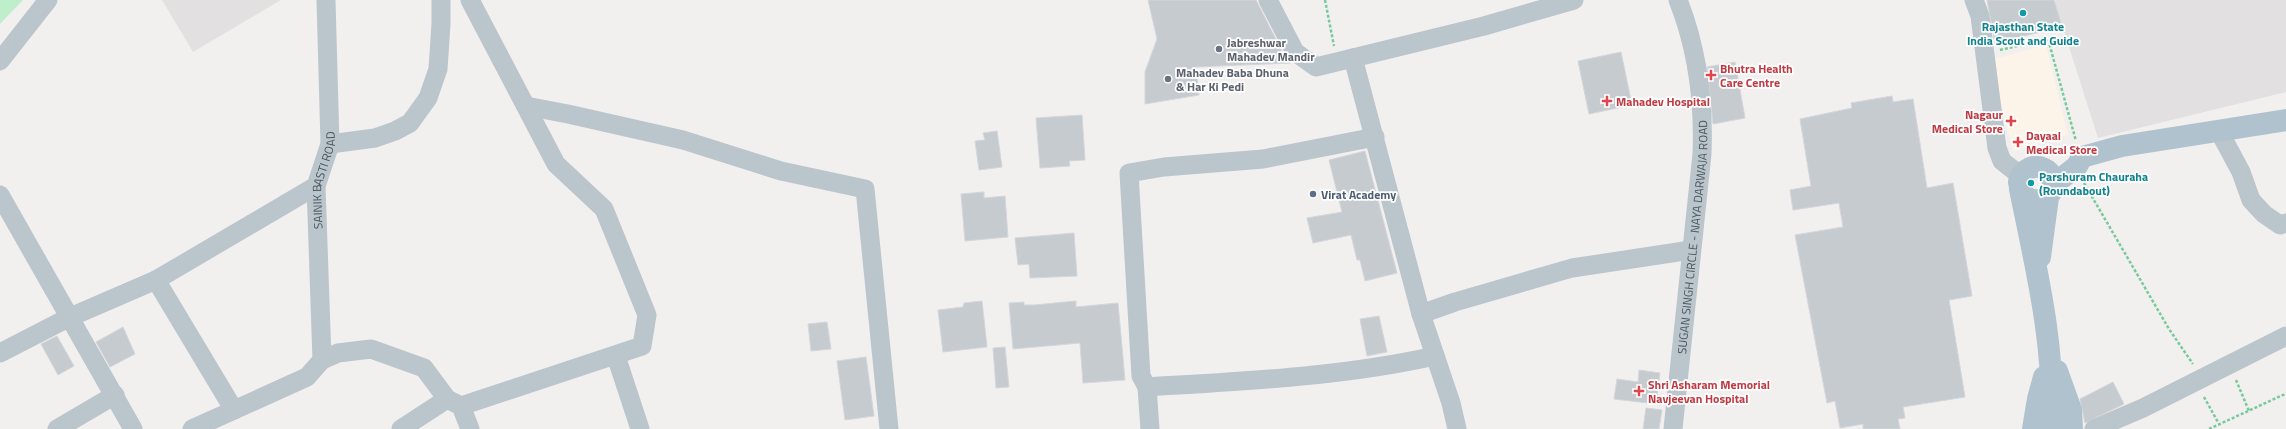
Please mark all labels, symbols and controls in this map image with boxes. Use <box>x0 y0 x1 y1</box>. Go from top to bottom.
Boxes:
marker: Rajasthan State India Scout and Guide <box>2018 8 2028 18</box>
place label: Rajasthan State India Scout and Guide <box>1967 17 2079 50</box>
place label: Jabreshwar Mahadev Mandir <box>1227 33 1315 66</box>
marker: Jabreshwar Mahadev Mandir <box>1214 44 1224 54</box>
place label: Bhutra Health Care Centre <box>1720 59 1793 92</box>
place label: Mahadev Baba Dhuna & Har Ki Pedi <box>1176 63 1289 96</box>
marker: Bhutra Health Care Centre <box>1705 69 1717 81</box>
marker: Mahadev Baba Dhuna & Har Ki Pedi <box>1163 74 1173 84</box>
place label: Mahadev Hospital <box>1616 92 1710 111</box>
marker: Mahadev Hospital <box>1601 95 1613 107</box>
place label: Nagaur Medical Store <box>1932 105 2004 138</box>
marker: Nagaur Medical Store <box>2006 116 2016 126</box>
street label: SUGAN SINGH CIRCLE - NAYA DARWAJA ROAD <box>1671 119 1712 355</box>
place label: Dayaal Medical Store <box>2026 126 2097 159</box>
street label: SAINIK BASTI ROAD <box>306 131 340 229</box>
marker: Dayaal Medical Store <box>2013 137 2023 147</box>
place label: Parshuram Chauraha (Roundabout) <box>2039 167 2148 200</box>
marker: Parshuram Chauraha (Roundabout) <box>2026 178 2036 188</box>
place label: Virat Academy <box>1321 185 1396 204</box>
marker: Virat Academy <box>1308 189 1318 199</box>
place label: Shri Asharam Memorial Navjeevan Hospital <box>1648 375 1770 408</box>
marker: Shri Asharam Memorial Navjeevan Hospital <box>1633 385 1645 397</box>

